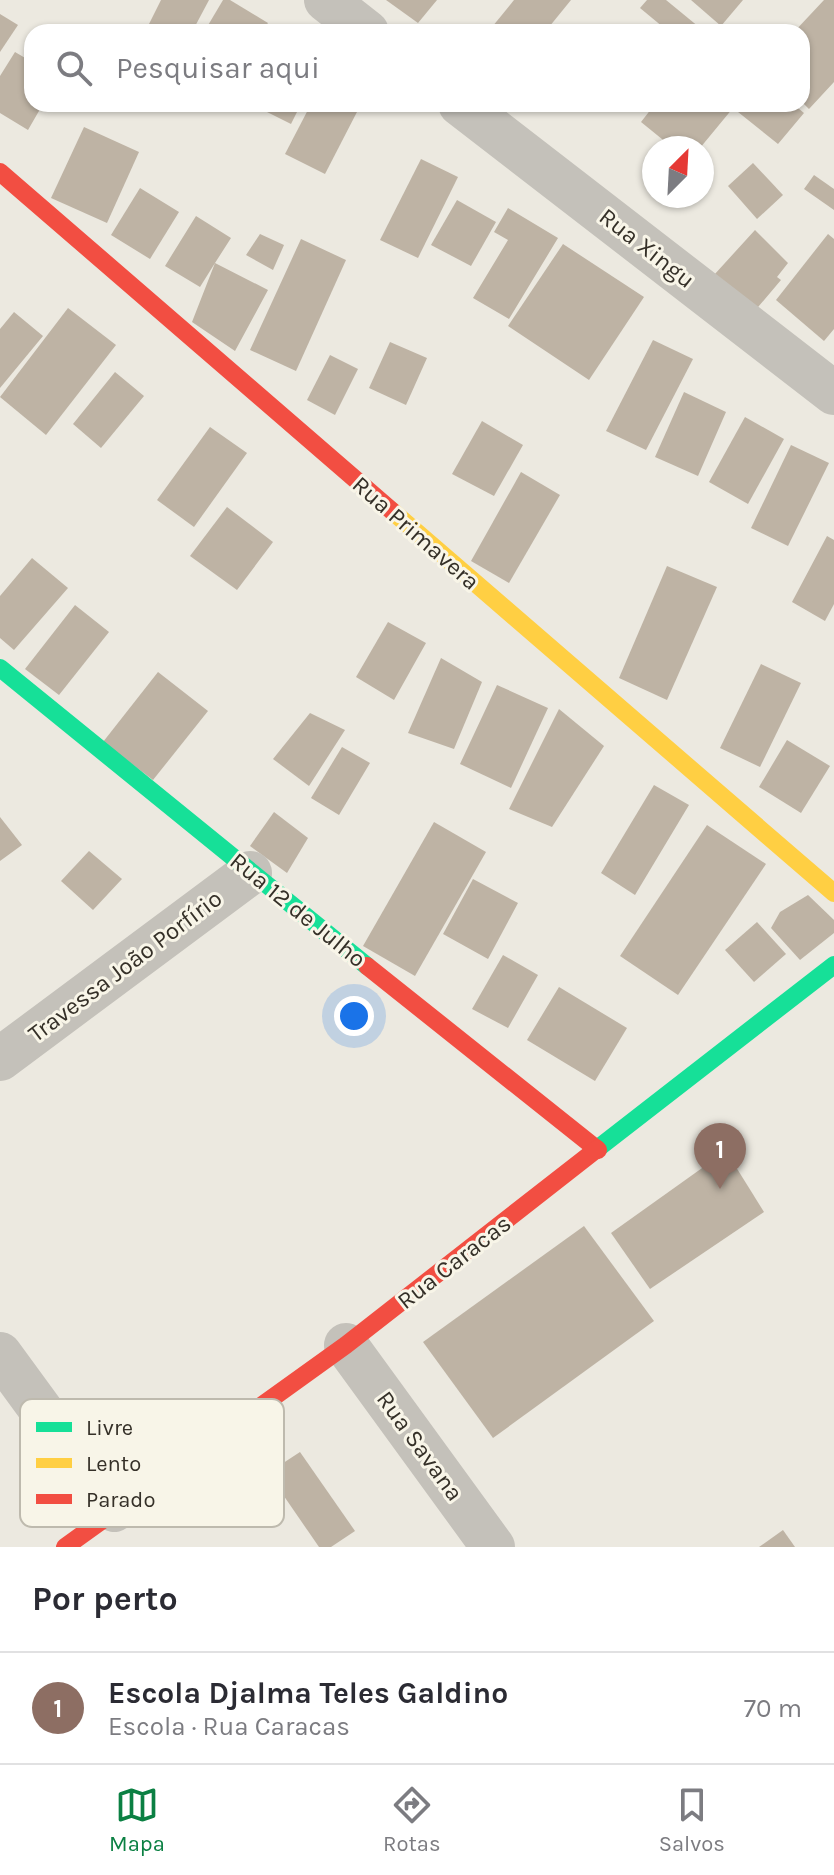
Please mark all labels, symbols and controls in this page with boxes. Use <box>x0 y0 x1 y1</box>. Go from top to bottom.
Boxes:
search box <box>24 24 810 112</box>
icon: search <box>52 46 96 90</box>
text: Pesquisar aqui <box>116 50 320 86</box>
north arrow <box>642 136 714 208</box>
street label: Rua Xingu <box>594 202 700 294</box>
street label: Rua Primavera <box>347 470 485 596</box>
street label: Rua 12 de Julho <box>225 847 371 973</box>
street label: Travessa João Porfírio <box>23 884 227 1048</box>
your location <box>334 996 374 1036</box>
pin: 1 <box>694 1123 746 1189</box>
street label: Rua Caracas <box>392 1209 516 1315</box>
street label: Rua Savana <box>371 1386 469 1506</box>
legend <box>20 1399 284 1527</box>
text: Livre <box>86 1415 133 1441</box>
text: Lento <box>86 1451 141 1477</box>
text: Parado <box>86 1487 155 1513</box>
text: Por perto <box>32 1579 178 1619</box>
text: Escola Djalma Teles Galdino <box>108 1675 508 1711</box>
text: 1 <box>53 1693 63 1724</box>
text: 70 m <box>744 1693 802 1724</box>
text: Escola · Rua Caracas <box>108 1711 350 1742</box>
tab: Mapa <box>109 1783 165 1857</box>
tab: Rotas <box>383 1783 440 1857</box>
tab: Salvos <box>659 1783 725 1857</box>

